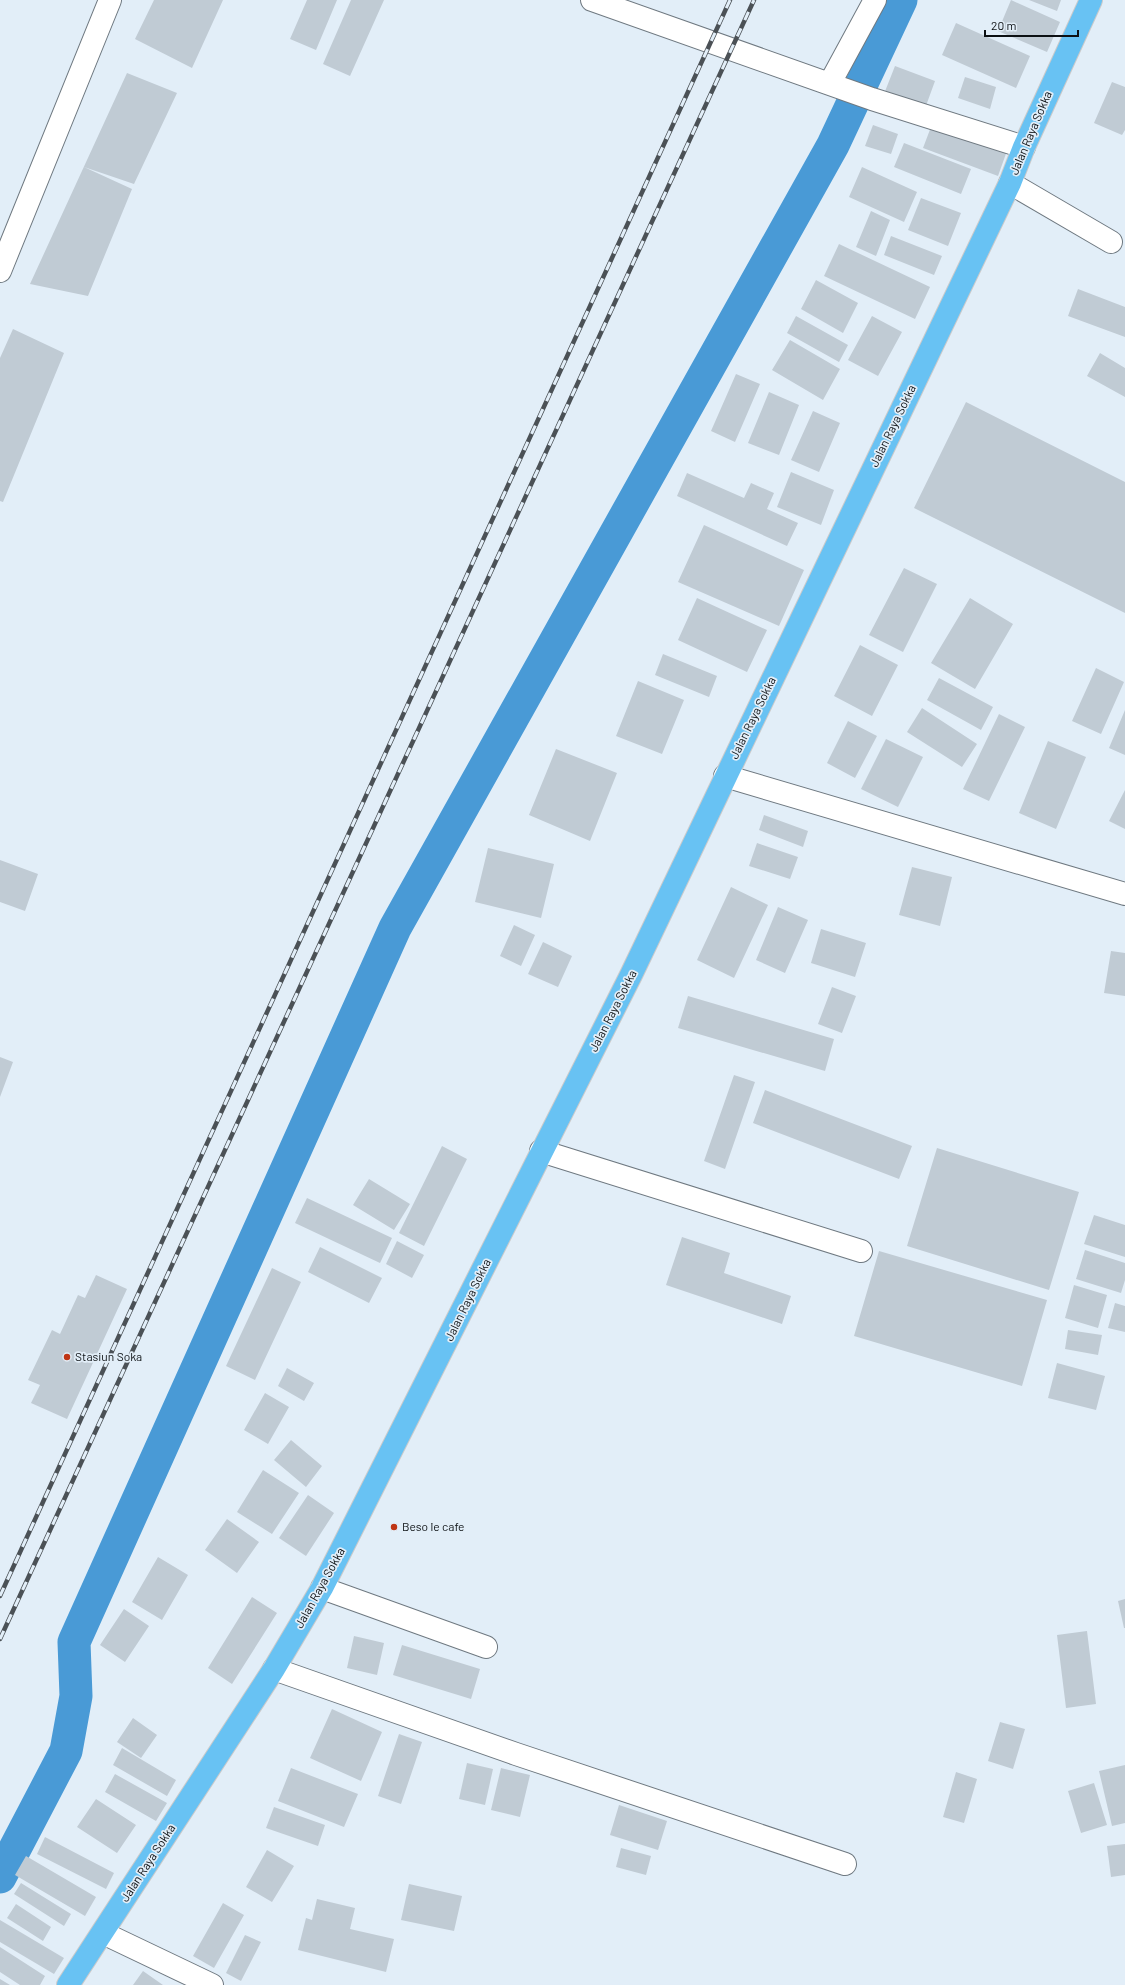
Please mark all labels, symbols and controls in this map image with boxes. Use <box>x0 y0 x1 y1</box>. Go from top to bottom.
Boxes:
scale bar <box>985 12 1078 38</box>
text: 20 m <box>991 18 1017 32</box>
street label: Jalan Raya Sokka <box>1006 89 1054 177</box>
street label: Jalan Raya Sokka <box>866 382 918 469</box>
street label: Jalan Raya Sokka <box>726 674 778 761</box>
street label: Jalan Raya Sokka <box>585 967 639 1054</box>
street label: Jalan Raya Sokka <box>441 1256 493 1343</box>
place label: Stasiun Soka <box>75 1349 142 1363</box>
marker: Stasiun Soka <box>62 1352 72 1362</box>
place label: Beso le cafe <box>402 1519 465 1533</box>
marker: Beso le cafe <box>389 1522 399 1532</box>
street label: Jalan Raya Sokka <box>291 1545 347 1630</box>
street label: Jalan Raya Sokka <box>117 1821 177 1904</box>

